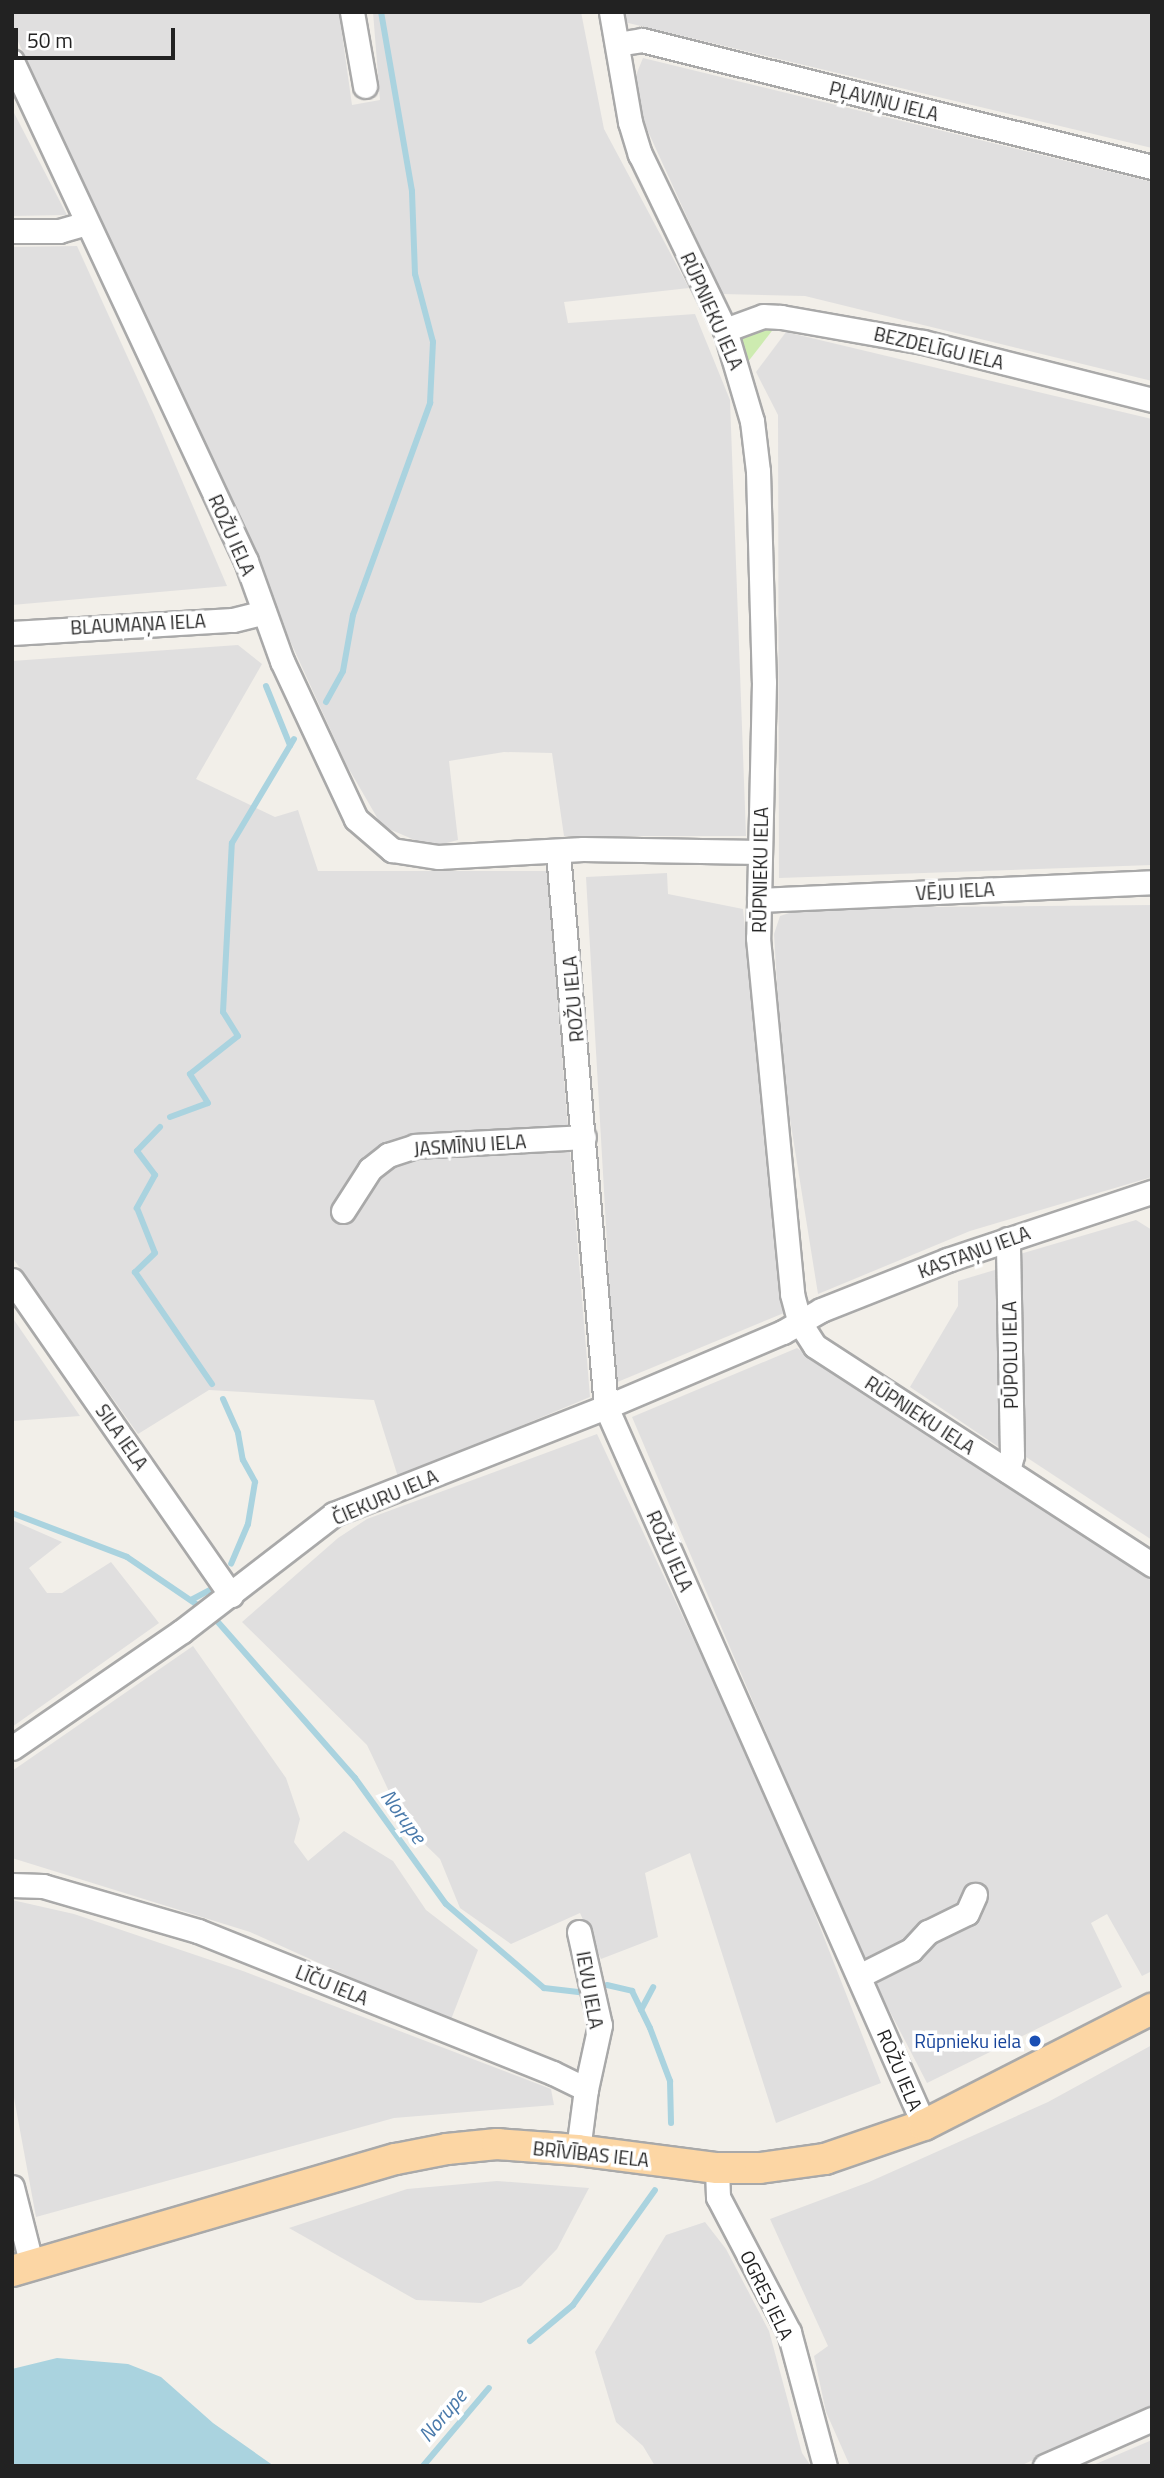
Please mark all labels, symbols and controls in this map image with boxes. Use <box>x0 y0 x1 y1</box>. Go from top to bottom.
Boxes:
scale bar <box>18 14 178 58</box>
text: 50 m <box>27 24 73 56</box>
street label: PĻAVIŅU IELA <box>827 76 941 126</box>
street label: RŪPNIEKU IELA <box>676 249 748 373</box>
street label: BEZDELĪGU IELA <box>872 322 1006 374</box>
street label: ROŽU IELA <box>204 491 260 579</box>
street label: BLAUMAŅA IELA <box>70 609 206 639</box>
street label: RŪPNIEKU IELA <box>748 807 772 933</box>
street label: VĒJU IELA <box>915 878 995 904</box>
street label: ROŽU IELA <box>558 955 588 1043</box>
street label: JASMĪNU IELA <box>413 1130 527 1160</box>
street label: KASTAŅU IELA <box>915 1221 1033 1283</box>
street label: PŪPOLU IELA <box>998 1301 1022 1409</box>
street label: RŪPNIEKU IELA <box>861 1371 979 1459</box>
street label: SILA IELA <box>91 1400 153 1474</box>
street label: ČIEKURU IELA <box>329 1465 441 1529</box>
street label: ROŽU IELA <box>642 1507 698 1595</box>
water label: Norupe <box>376 1784 432 1848</box>
street label: IEVU IELA <box>572 1949 608 2031</box>
street label: LĪČU IELA <box>292 1960 372 2010</box>
street label: ROŽU IELA <box>873 2026 927 2114</box>
place label: Rūpnieku iela <box>914 2030 1021 2052</box>
marker: Rūpnieku iela <box>1027 2033 1043 2049</box>
street label: BRĪVĪBAS IELA <box>532 2137 650 2171</box>
street label: OGRES IELA <box>736 2247 798 2343</box>
water label: Norupe <box>413 2384 471 2446</box>

